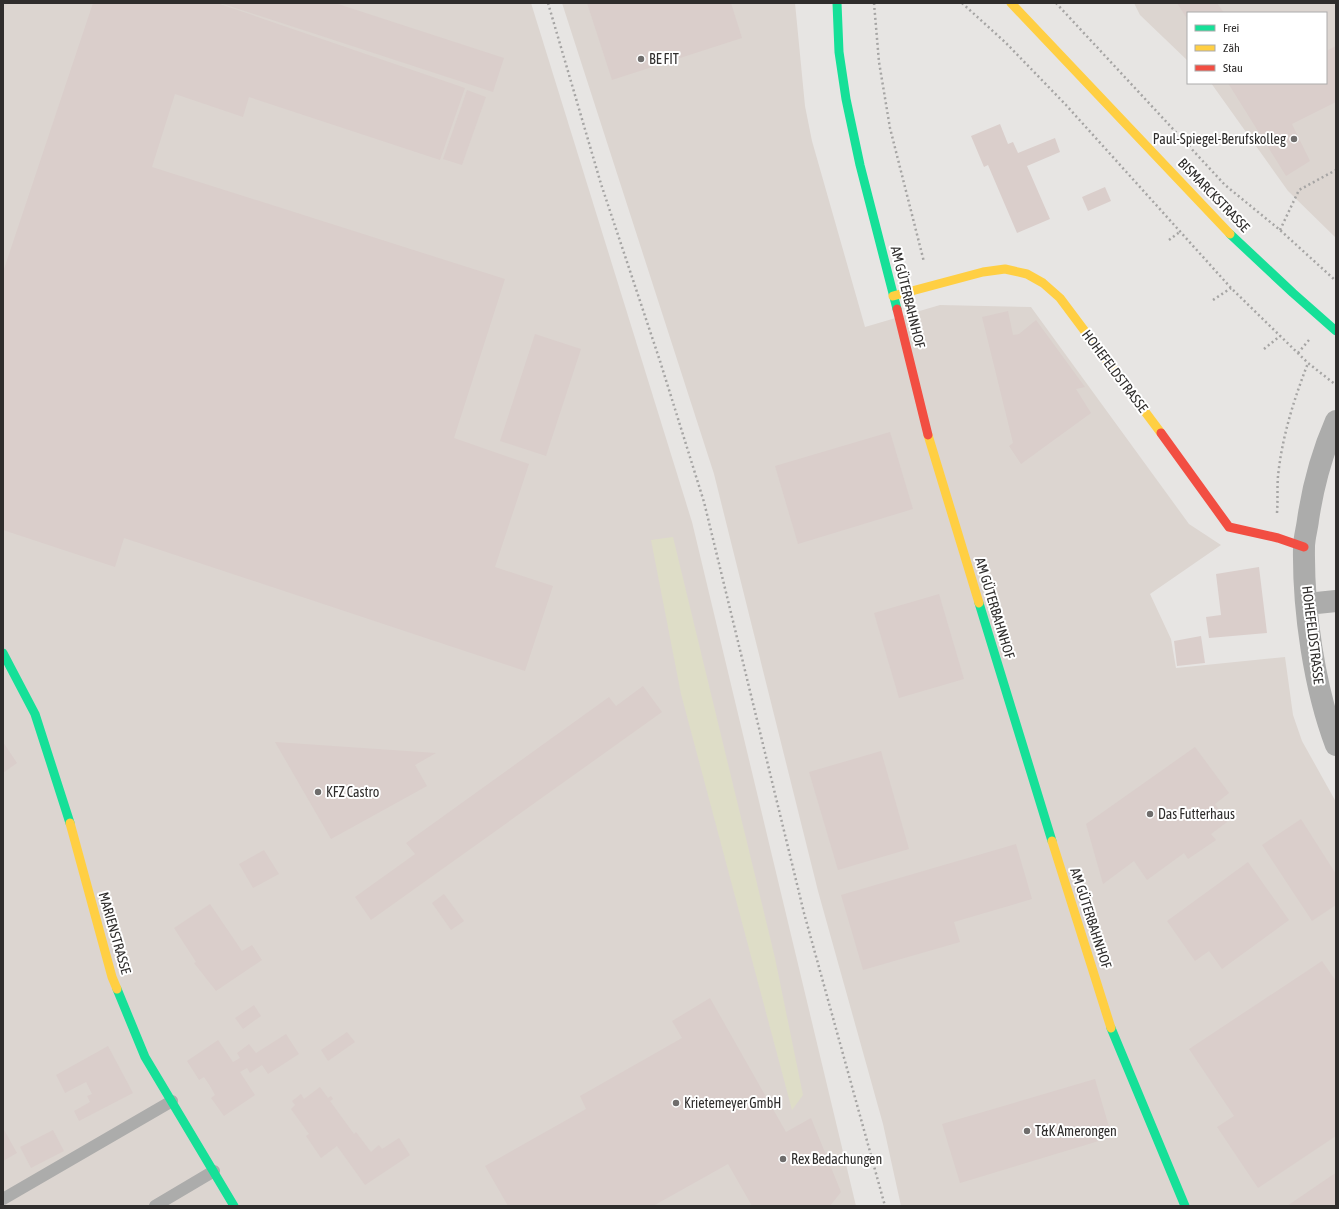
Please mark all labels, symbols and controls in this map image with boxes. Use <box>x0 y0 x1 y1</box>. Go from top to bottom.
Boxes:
legend <box>1187 12 1327 84</box>
text: Frei <box>1223 21 1239 35</box>
text: Zäh <box>1223 41 1240 55</box>
place label: BE FIT <box>649 51 679 67</box>
marker: BE FIT <box>636 54 646 64</box>
text: Stau <box>1223 61 1243 75</box>
place label: Paul-Spiegel-Berufskolleg <box>1153 131 1286 147</box>
marker: Paul-Spiegel-Berufskolleg <box>1289 134 1299 144</box>
street label: BISMARCKSTRASSE <box>1175 155 1253 235</box>
street label: AM GÜTERBAHNHOF <box>888 244 929 350</box>
street label: HOHEFELDSTRASSE <box>1079 327 1151 415</box>
street label: AM GÜTERBAHNHOF <box>972 556 1018 661</box>
street label: HOHEFELDSTRASSE <box>1299 585 1327 685</box>
place label: KFZ Castro <box>326 784 379 800</box>
marker: KFZ Castro <box>313 787 323 797</box>
place label: Das Futterhaus <box>1158 806 1235 822</box>
marker: Das Futterhaus <box>1145 809 1155 819</box>
street label: AM GÜTERBAHNHOF <box>1067 866 1115 971</box>
street label: MARIENSTRASSE <box>96 890 134 976</box>
place label: Krietemeyer GmbH <box>684 1095 781 1111</box>
marker: Krietemeyer GmbH <box>671 1098 681 1108</box>
place label: T&K Amerongen <box>1035 1123 1117 1139</box>
marker: T&K Amerongen <box>1022 1126 1032 1136</box>
place label: Rex Bedachungen <box>791 1151 882 1167</box>
marker: Rex Bedachungen <box>778 1154 788 1164</box>

